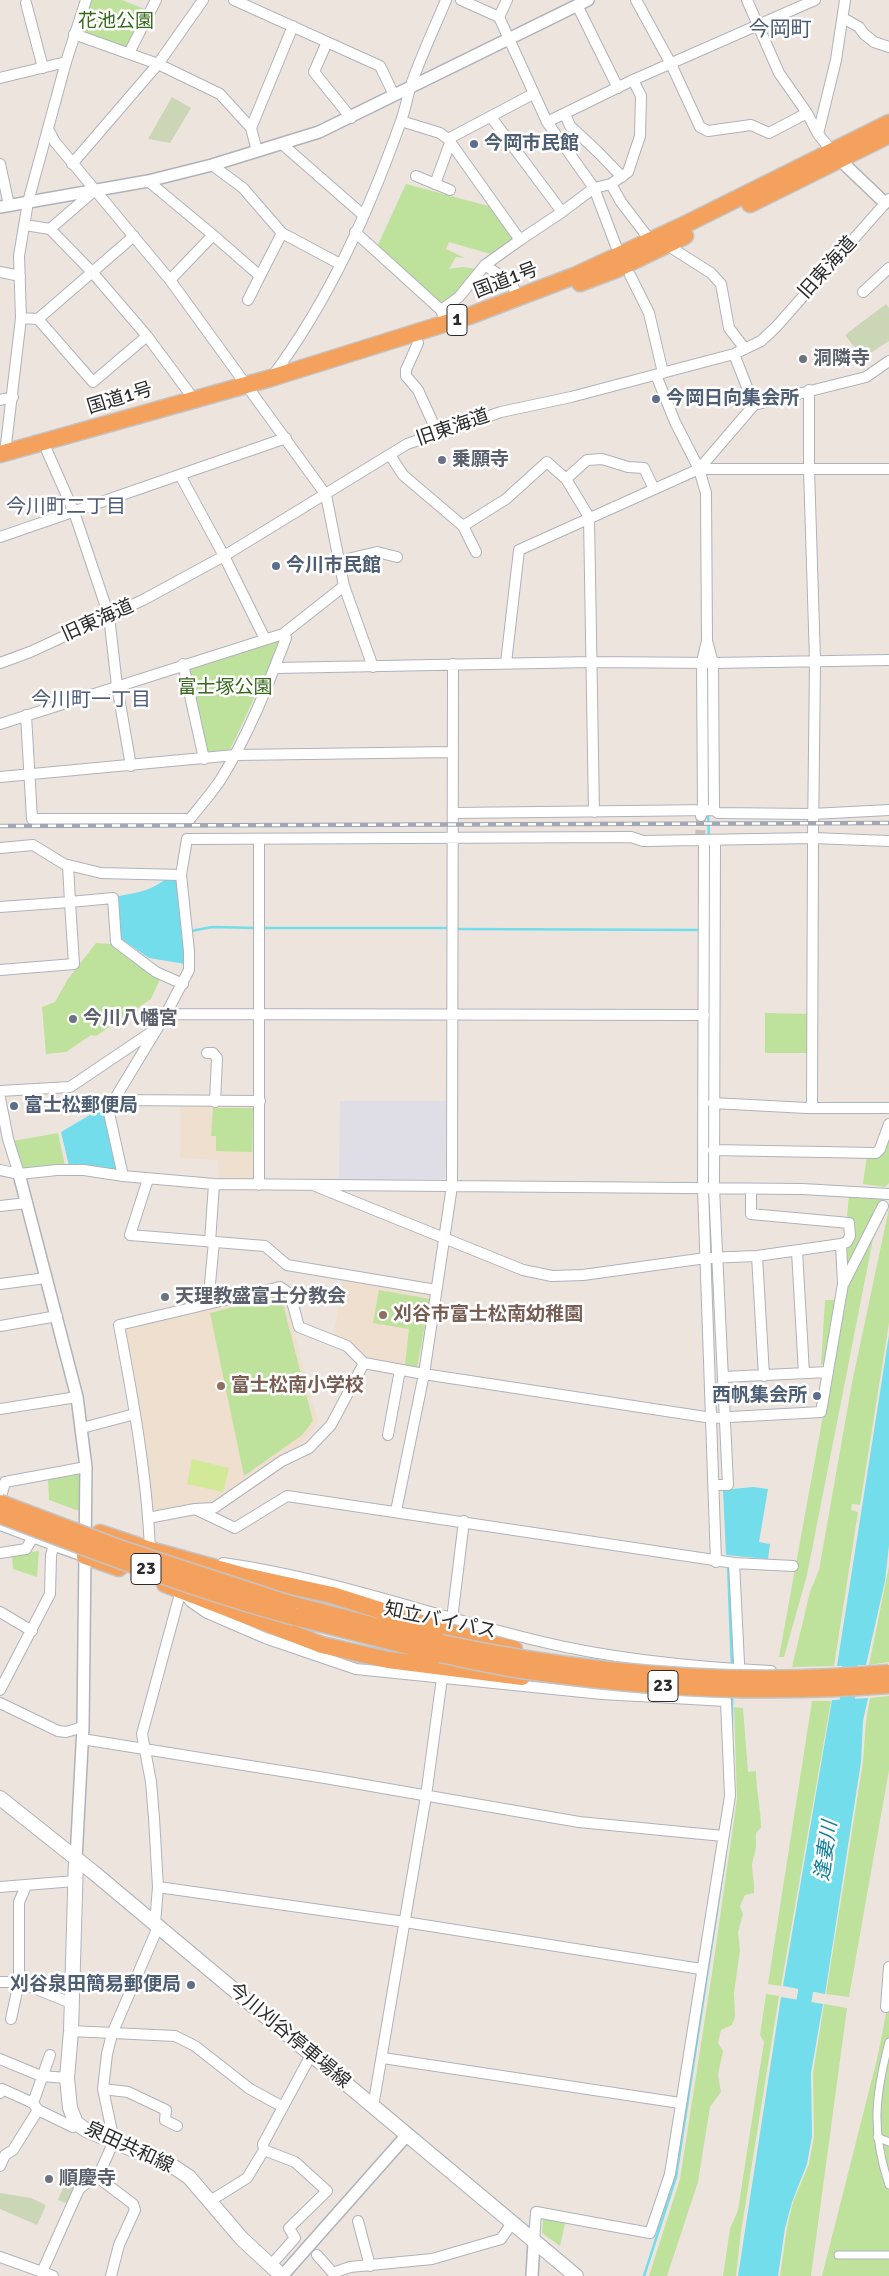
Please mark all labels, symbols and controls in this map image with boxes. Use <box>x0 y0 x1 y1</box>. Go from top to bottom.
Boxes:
park label: 花池公園 <box>78 11 154 33</box>
district label: 今岡町 <box>749 17 811 43</box>
place label: 今岡市民館 <box>484 133 579 155</box>
marker: 今岡市民館 <box>468 138 480 150</box>
street label: 旧東海道 <box>794 232 862 304</box>
street label: 国道1号 <box>471 258 541 304</box>
road number: 1 <box>447 304 467 336</box>
place label: 洞隣寺 <box>813 348 870 370</box>
marker: 洞隣寺 <box>797 353 809 365</box>
street label: 国道1号 <box>85 378 155 420</box>
place label: 今岡日向集会所 <box>666 388 799 410</box>
marker: 今岡日向集会所 <box>650 393 662 405</box>
street label: 旧東海道 <box>413 405 493 451</box>
place label: 乗願寺 <box>452 449 509 471</box>
marker: 乗願寺 <box>436 454 448 466</box>
district label: 今川町二丁目 <box>6 496 126 520</box>
place label: 今川市民館 <box>286 555 381 577</box>
marker: 今川市民館 <box>270 560 282 572</box>
street label: 旧東海道 <box>59 595 137 647</box>
park label: 富士塚公園 <box>178 677 272 699</box>
district label: 今川町一丁目 <box>31 689 151 713</box>
place label: 今川八幡宮 <box>83 1008 178 1030</box>
marker: 今川八幡宮 <box>67 1013 79 1025</box>
place label: 富士松郵便局 <box>24 1095 138 1117</box>
marker: 富士松郵便局 <box>8 1100 20 1112</box>
place label: 天理教盛富士分教会 <box>175 1286 346 1308</box>
marker: 天理教盛富士分教会 <box>159 1291 171 1303</box>
place label: 刈谷市富士松南幼稚園 <box>393 1304 583 1326</box>
marker: 刈谷市富士松南幼稚園 <box>377 1309 389 1321</box>
place label: 富士松南小学校 <box>231 1375 364 1397</box>
marker: 富士松南小学校 <box>215 1380 227 1392</box>
place label: 西帆集会所 <box>712 1385 807 1407</box>
marker: 西帆集会所 <box>811 1390 823 1402</box>
road number: 23 <box>131 1554 161 1585</box>
street label: 知立バイパス <box>382 1598 498 1644</box>
road number: 23 <box>648 1670 678 1702</box>
water label: 逢妻川 <box>811 1820 843 1882</box>
place label: 刈谷泉田簡易郵便局 <box>10 1974 181 1996</box>
street label: 今川刈谷停車場線 <box>223 1978 355 2094</box>
marker: 刈谷泉田簡易郵便局 <box>185 1979 197 1991</box>
street label: 泉田共和線 <box>81 2118 177 2178</box>
place label: 順慶寺 <box>59 2168 116 2190</box>
marker: 順慶寺 <box>43 2173 55 2185</box>

